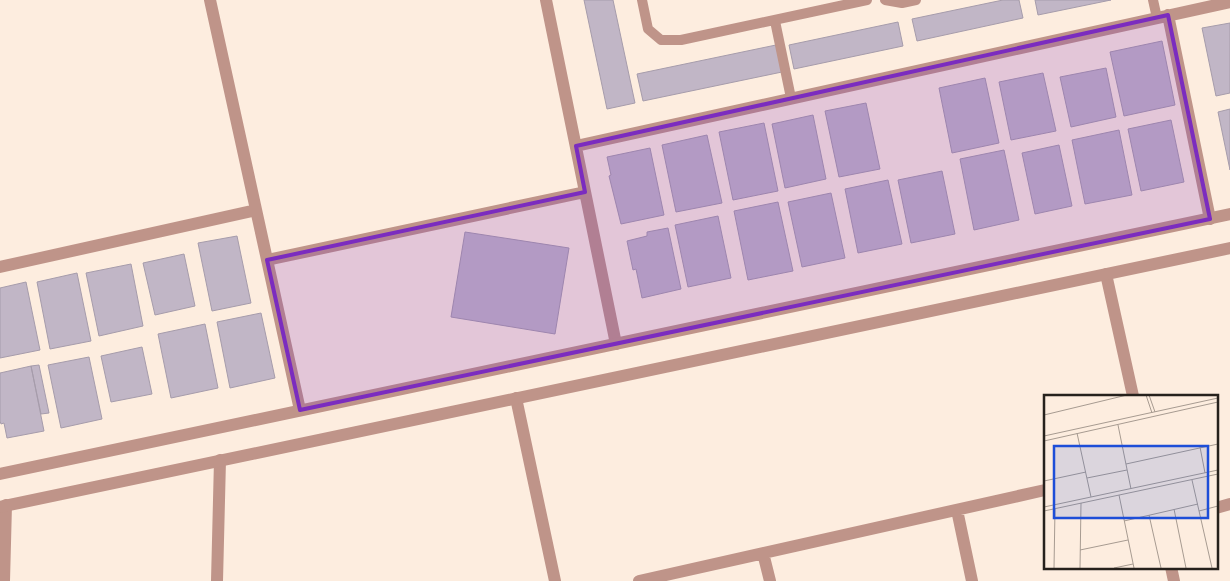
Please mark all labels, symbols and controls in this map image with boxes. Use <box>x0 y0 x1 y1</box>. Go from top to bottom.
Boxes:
inset map <box>1044 395 1218 568</box>

